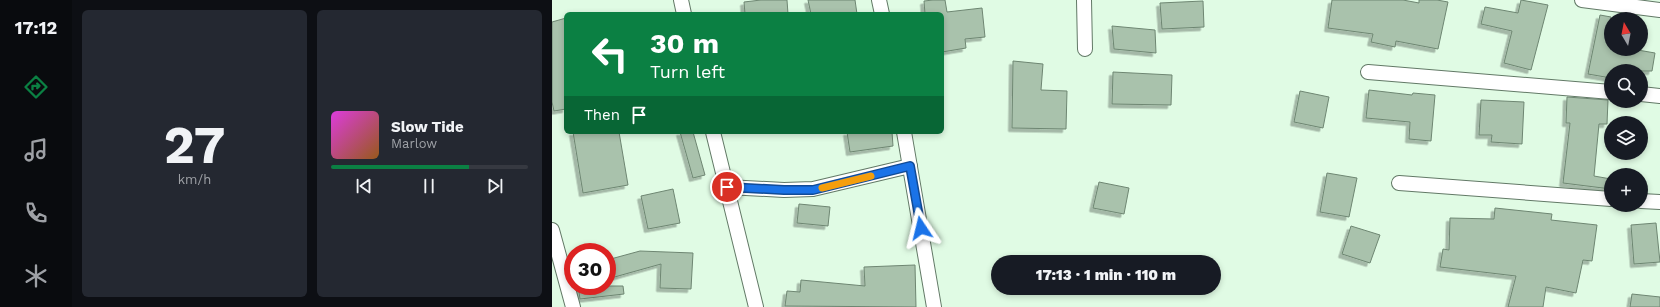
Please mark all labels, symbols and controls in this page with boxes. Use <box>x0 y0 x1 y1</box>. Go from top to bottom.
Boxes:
north arrow <box>1604 12 1648 56</box>
map controls <box>1604 12 1648 212</box>
text: 17:12 <box>15 17 57 38</box>
text: 30 m <box>650 27 719 60</box>
icon: left <box>584 28 636 80</box>
text: Turn left <box>650 61 725 82</box>
button: search <box>1604 64 1648 108</box>
icon: directions <box>22 73 50 101</box>
icon: arrive <box>628 104 650 126</box>
text: Then <box>584 106 620 124</box>
text: 27 <box>164 115 225 176</box>
button: layers <box>1604 116 1648 160</box>
text: Slow Tide <box>391 118 464 136</box>
icon: music <box>22 136 50 164</box>
text: Marlow <box>391 136 437 151</box>
button: + <box>1604 168 1648 212</box>
pin <box>710 170 744 204</box>
text: km/h <box>178 172 211 187</box>
icon: previous <box>353 175 375 197</box>
icon: pause <box>418 175 440 197</box>
icon: next <box>484 175 506 197</box>
icon: arrive <box>716 176 738 198</box>
icon: phone <box>22 199 50 227</box>
position arrow <box>900 207 942 249</box>
speed limit sign: 30 <box>564 243 616 295</box>
icon: climate <box>22 262 50 290</box>
text: 17:13 · 1 min · 110 m <box>1036 266 1176 284</box>

